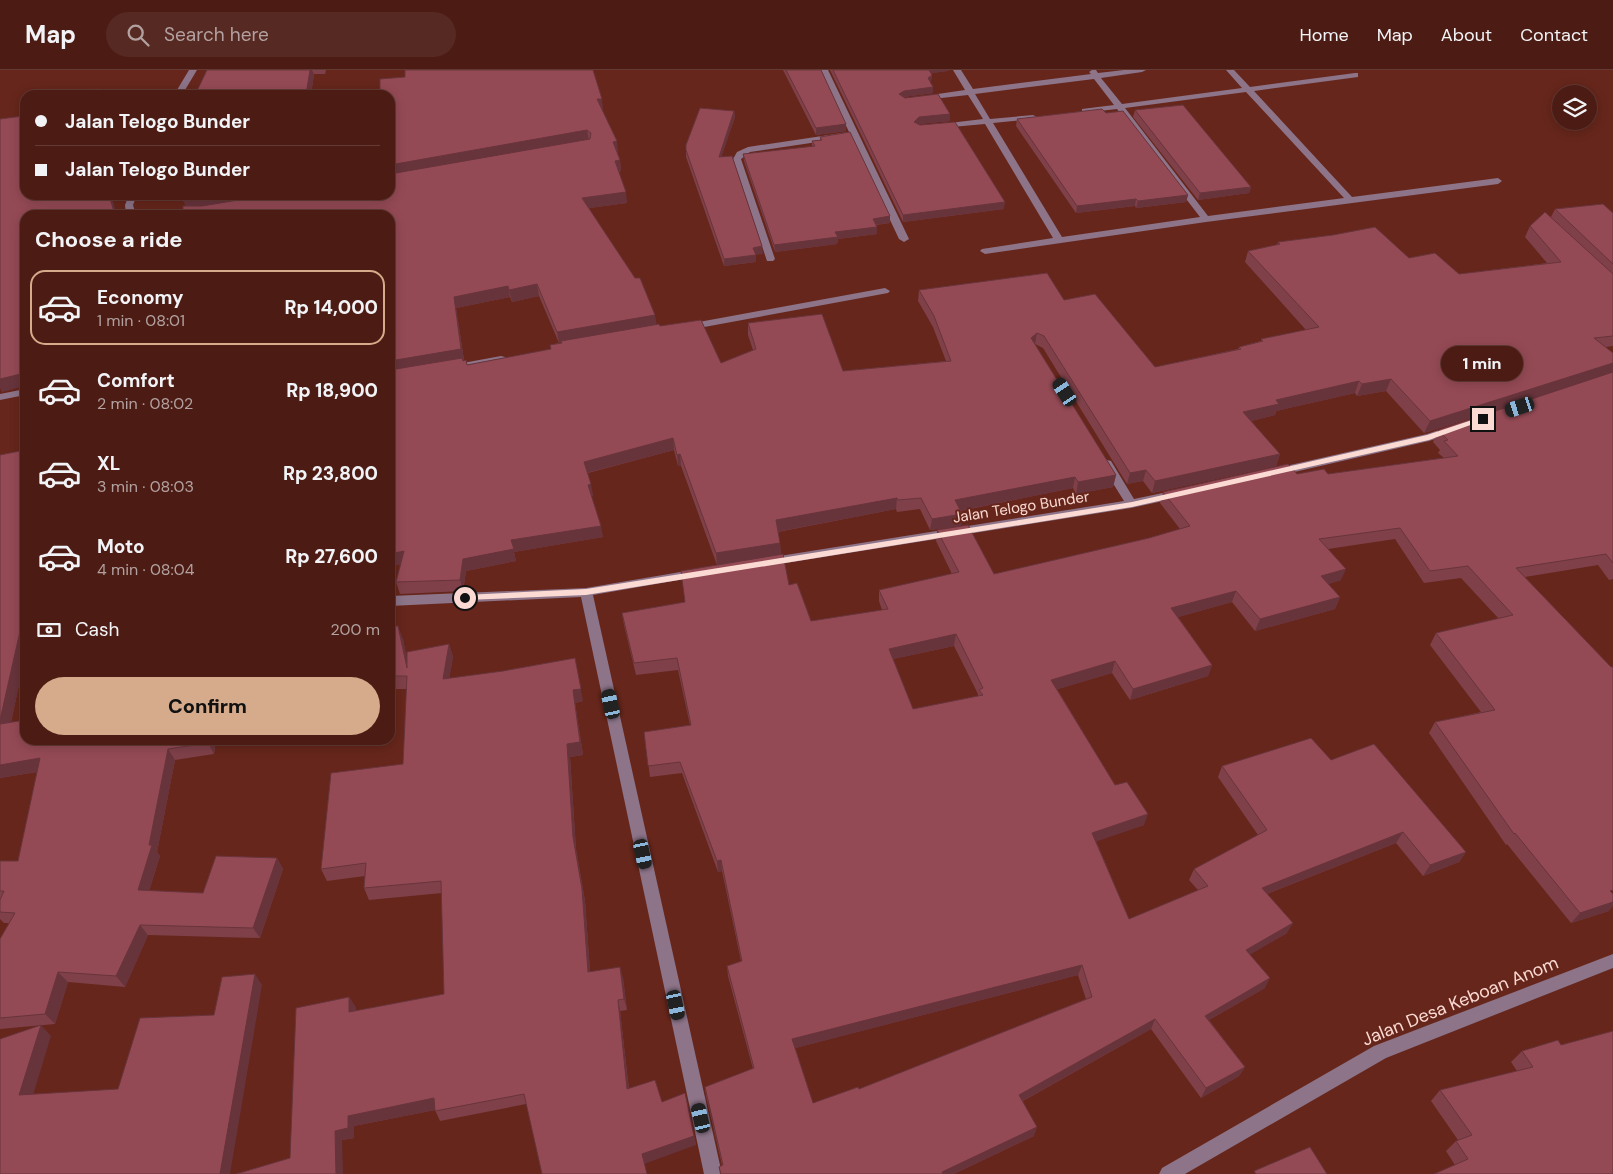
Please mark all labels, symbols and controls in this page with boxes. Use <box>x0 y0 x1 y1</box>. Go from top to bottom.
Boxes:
search box <box>106 12 456 57</box>
text: Map <box>25 19 76 50</box>
icon: search <box>124 21 152 49</box>
text: Search here <box>164 22 269 47</box>
text: Home <box>1299 23 1349 47</box>
text: Map <box>1377 23 1413 47</box>
text: About <box>1441 23 1492 47</box>
text: Contact <box>1520 23 1588 47</box>
map controls <box>1552 85 1597 130</box>
button: layers <box>1552 85 1597 130</box>
text: Jalan Telogo Bunder <box>65 109 250 134</box>
text: Jalan Telogo Bunder <box>65 157 250 182</box>
text: Choose a ride <box>35 225 183 254</box>
icon: car <box>37 285 82 330</box>
text: Economy <box>97 285 184 310</box>
text: Rp 14,000 <box>285 295 378 320</box>
text: 1 min · 08:01 <box>97 310 185 331</box>
callout: 1 min <box>1442 346 1524 382</box>
text: 1 min <box>1462 353 1502 374</box>
icon: car <box>37 368 82 413</box>
text: Comfort <box>97 368 175 393</box>
car <box>1050 375 1079 409</box>
text: Rp 18,900 <box>286 378 378 403</box>
text: 2 min · 08:02 <box>97 393 193 414</box>
car <box>1503 395 1536 419</box>
route end <box>1472 408 1494 430</box>
icon: car <box>37 451 82 496</box>
text: XL <box>97 451 120 476</box>
text: Rp 23,800 <box>283 461 378 486</box>
text: 3 min · 08:03 <box>97 476 194 497</box>
street label: Jalan Telogo Bunder <box>951 486 1091 528</box>
icon: car <box>37 534 82 579</box>
text: Moto <box>97 534 145 559</box>
text: Rp 27,600 <box>285 544 378 569</box>
text: 4 min · 08:04 <box>97 559 195 580</box>
route start <box>454 587 476 609</box>
icon: cash <box>35 616 63 644</box>
text: Cash <box>75 617 119 642</box>
text: 200 m <box>331 619 380 640</box>
button: Confirm <box>35 677 380 735</box>
car <box>600 688 621 720</box>
car <box>632 838 653 870</box>
street label: Jalan Desa Keboan Anom <box>1358 951 1562 1051</box>
car <box>665 989 686 1021</box>
car <box>690 1102 711 1134</box>

